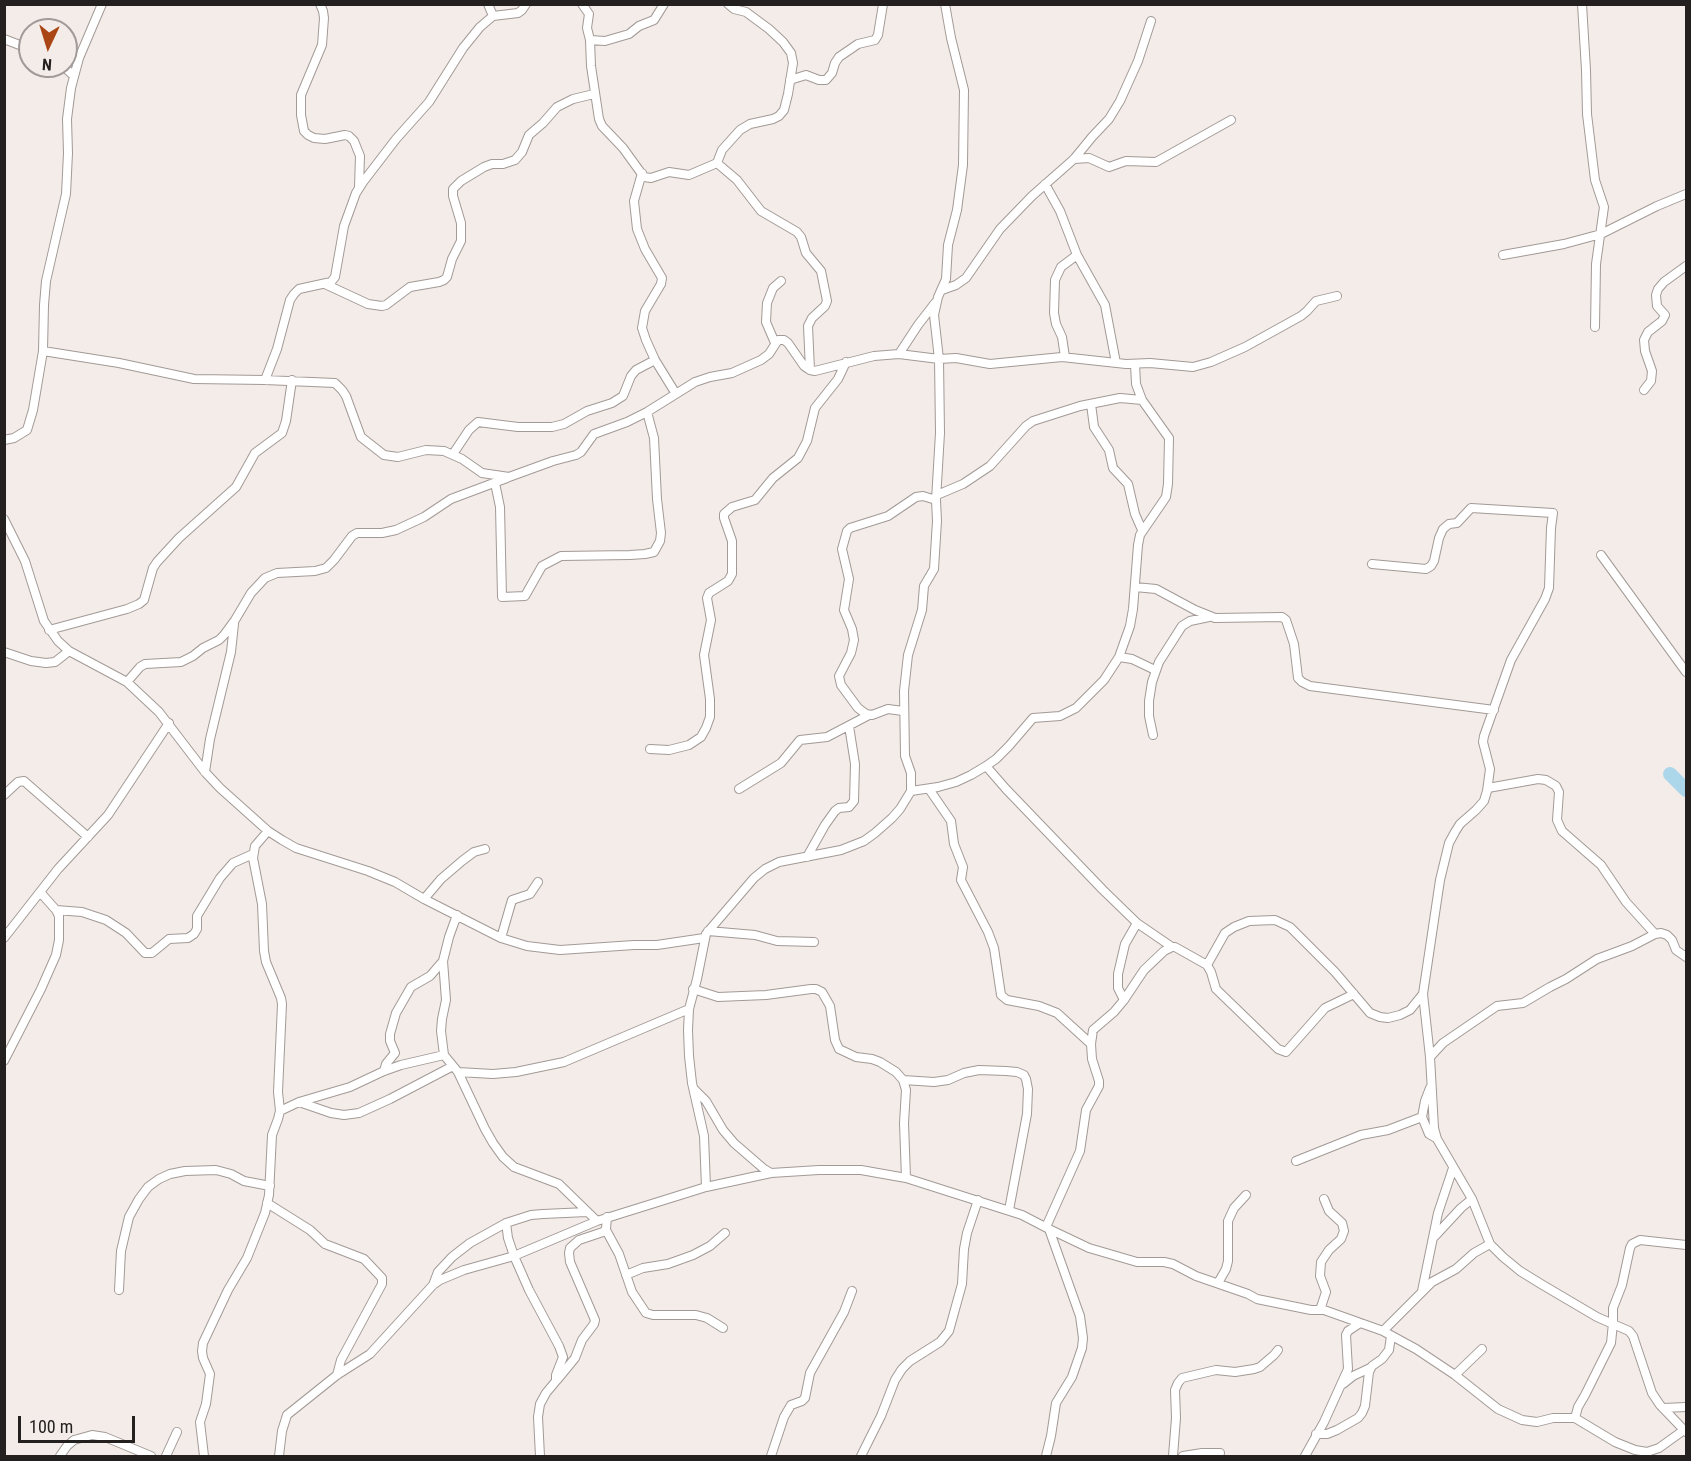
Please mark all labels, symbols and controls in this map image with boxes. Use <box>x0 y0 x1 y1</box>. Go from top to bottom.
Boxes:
north arrow <box>18 18 78 78</box>
text: N <box>41 55 52 74</box>
scale bar <box>21 1404 138 1442</box>
text: 100 m <box>29 1416 73 1437</box>

